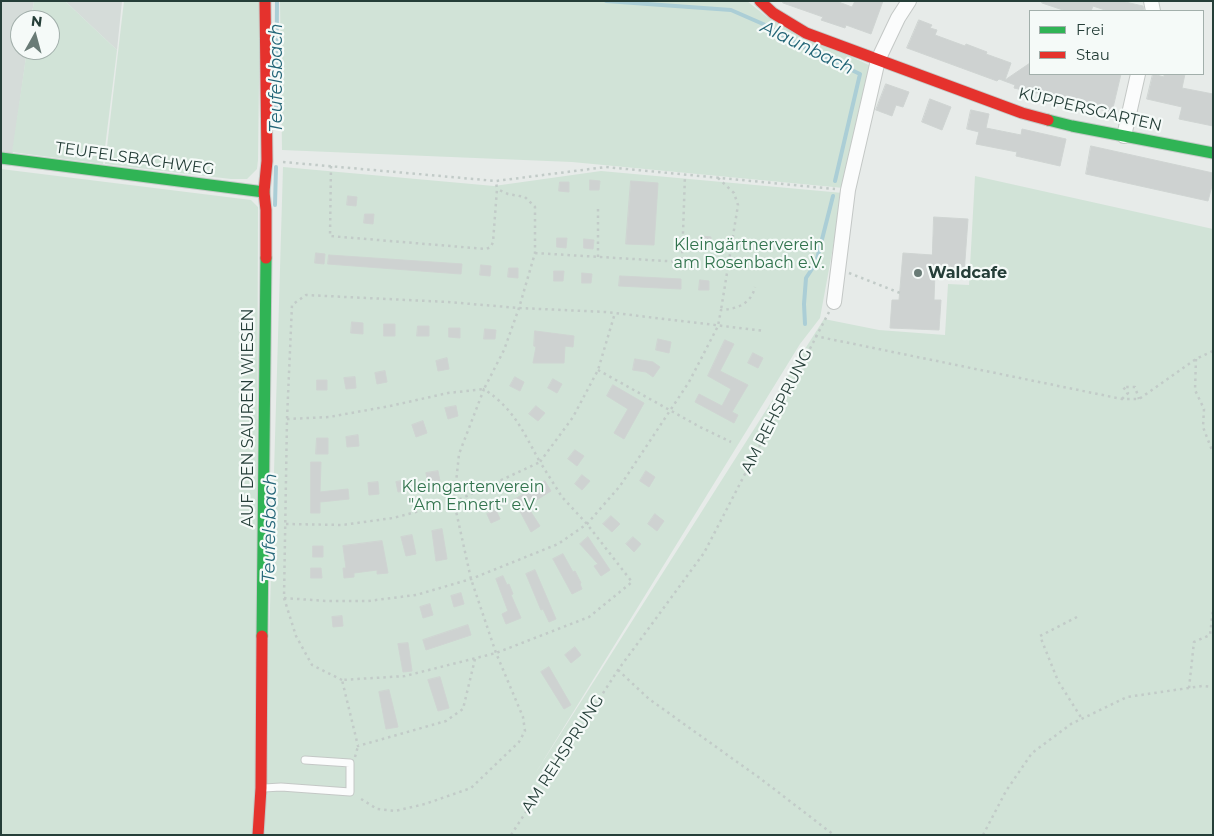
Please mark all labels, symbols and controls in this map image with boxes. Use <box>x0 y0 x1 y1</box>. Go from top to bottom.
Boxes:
north arrow <box>10 10 60 60</box>
legend <box>1029 10 1204 75</box>
text: N <box>30 11 43 31</box>
water label: Alaunbach <box>757 16 857 80</box>
text: Frei <box>1076 20 1104 39</box>
water label: Teufelsbach <box>266 23 288 133</box>
text: Stau <box>1076 45 1110 64</box>
street label: KÜPPERSGARTEN <box>1016 84 1164 136</box>
street label: TEUFELSBACHWEG <box>54 138 216 180</box>
park label: Kleingärtnerverein am Rosenbach e.V. <box>673 235 825 273</box>
place label: Waldcafe <box>928 263 1007 283</box>
marker: Waldcafe <box>912 267 924 279</box>
street label: AUF DEN SAUREN WIESEN <box>238 308 258 528</box>
street label: AM REHSPRUNG <box>737 346 817 476</box>
water label: Teufelsbach <box>258 473 282 583</box>
park label: Kleingartenverein "Am Ennert" e.V. <box>401 477 545 515</box>
street label: AM REHSPRUNG <box>518 691 608 817</box>

